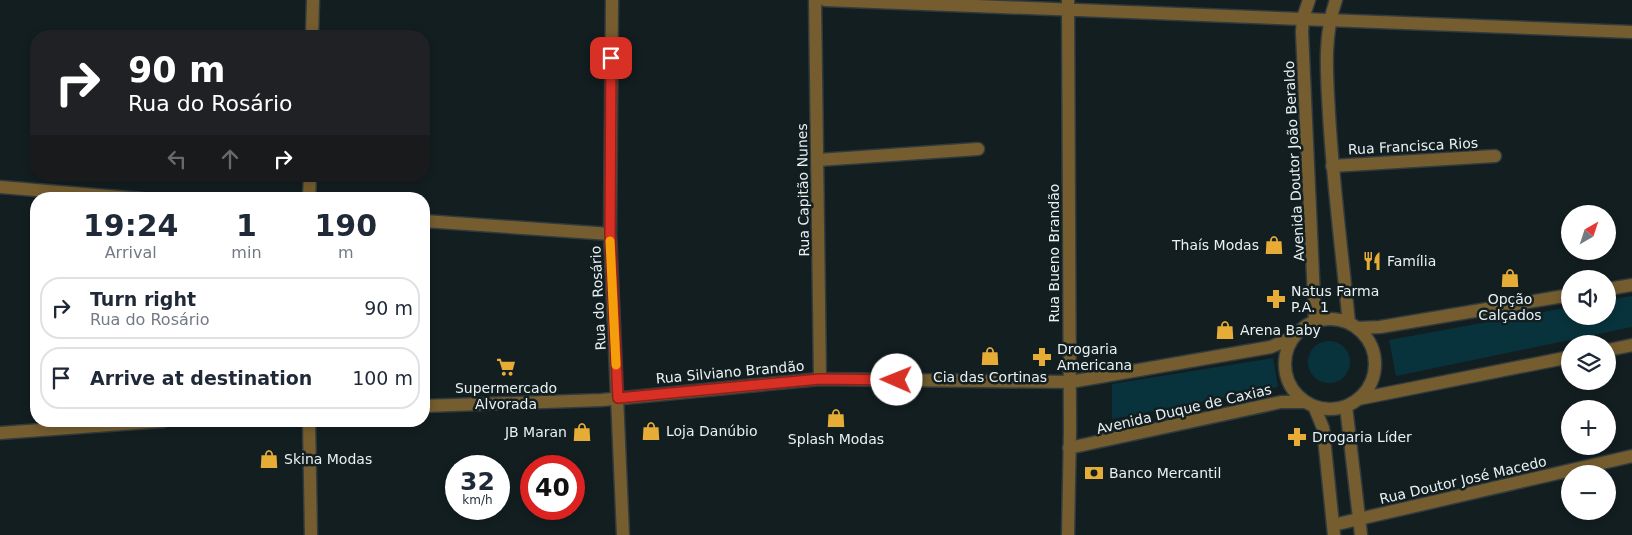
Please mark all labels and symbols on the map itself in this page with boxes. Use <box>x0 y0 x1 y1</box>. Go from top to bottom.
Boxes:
pin <box>590 37 632 79</box>
street label: Avenida Doutor João Beraldo <box>1281 60 1307 262</box>
street label: Rua Capitão Nunes <box>794 123 812 257</box>
street label: Rua Francisca Rios <box>1348 135 1478 157</box>
street label: Rua Bueno Brandão <box>1046 184 1062 322</box>
north arrow <box>1561 205 1616 260</box>
shop icon: Thaís Modas <box>1263 234 1285 256</box>
place label: Thaís Modas <box>1171 237 1259 253</box>
street label: Rua do Rosário <box>587 245 609 351</box>
restaurant icon: Família <box>1361 250 1383 272</box>
place label: Família <box>1387 253 1436 269</box>
shop icon: Opção Calçados <box>1499 267 1521 289</box>
place label: Natus Farma P.A. 1 <box>1291 283 1379 315</box>
pharmacy icon: Natus Farma P.A. 1 <box>1265 288 1287 310</box>
place label: Opção Calçados <box>1478 291 1542 323</box>
shop icon: Arena Baby <box>1214 319 1236 341</box>
place label: Arena Baby <box>1240 322 1321 338</box>
place label: Drogaria Americana <box>1057 341 1132 373</box>
shop icon: Cia das Cortinas <box>979 345 1001 367</box>
pharmacy icon: Drogaria Americana <box>1031 346 1053 368</box>
position arrow <box>870 353 922 405</box>
supermarket icon: Supermercado Alvorada <box>495 356 517 378</box>
street label: Rua Silviano Brandão <box>655 358 805 386</box>
place label: Cia das Cortinas <box>933 369 1047 385</box>
place label: Supermercado Alvorada <box>455 380 557 412</box>
street label: Avenida Duque de Caxias <box>1095 381 1273 437</box>
shop icon: Splash Modas <box>825 407 847 429</box>
shop icon: Loja Danúbio <box>640 420 662 442</box>
shop icon: JB Maran <box>571 421 593 443</box>
place label: Loja Danúbio <box>666 423 758 439</box>
place label: JB Maran <box>504 424 567 440</box>
pharmacy icon: Drogaria Líder <box>1286 426 1308 448</box>
place label: Drogaria Líder <box>1312 429 1412 445</box>
place label: Splash Modas <box>788 431 884 447</box>
shop icon: Skina Modas <box>258 448 280 470</box>
place label: Skina Modas <box>284 451 372 467</box>
street label: Rua Doutor José Macedo <box>1378 453 1548 507</box>
speed limit sign: 40 <box>520 455 585 520</box>
bank icon: Banco Mercantil <box>1083 462 1105 484</box>
place label: Banco Mercantil <box>1109 465 1221 481</box>

